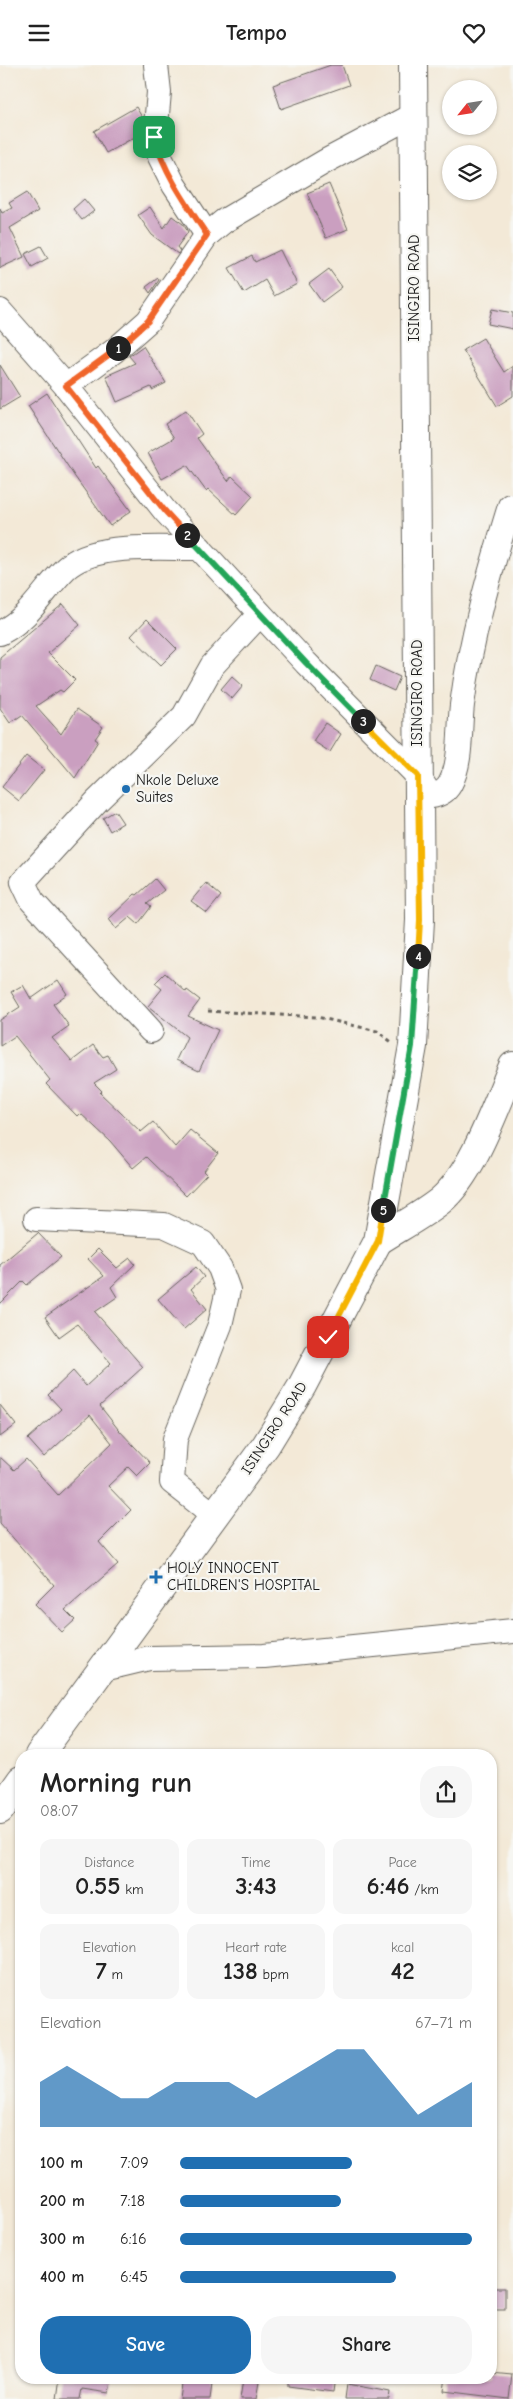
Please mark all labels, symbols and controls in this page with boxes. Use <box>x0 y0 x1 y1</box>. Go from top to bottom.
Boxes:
icon: menu <box>25 19 53 47</box>
icon: heart <box>460 19 488 47</box>
text: Tempo <box>226 20 287 46</box>
north arrow <box>442 80 498 135</box>
map controls <box>442 80 497 200</box>
pin <box>133 116 175 158</box>
icon: arrive <box>140 123 168 151</box>
button: layers <box>442 145 497 200</box>
street label: ISINGIRO ROAD <box>405 235 423 341</box>
pin: 1 <box>106 335 130 361</box>
text: 1 <box>116 340 121 357</box>
pin: 2 <box>174 523 200 547</box>
text: 2 <box>184 527 191 544</box>
street label: ISINGIRO ROAD <box>408 640 426 746</box>
pin: 3 <box>350 709 376 733</box>
text: 3 <box>360 713 367 730</box>
place label: Nkole Deluxe Suites <box>136 771 219 806</box>
marker: Nkole Deluxe Suites <box>120 783 132 795</box>
pin: 4 <box>406 943 430 969</box>
text: 4 <box>415 948 422 965</box>
pin: 5 <box>370 1197 396 1223</box>
text: 5 <box>380 1202 387 1219</box>
pin <box>307 1316 349 1358</box>
icon: check <box>314 1323 342 1351</box>
street label: ISINGIRO ROAD <box>237 1378 311 1478</box>
place label: HOLY INNOCENT CHILDREN'S HOSPITAL <box>167 1559 320 1594</box>
marker: HOLY INNOCENT CHILDREN'S HOSPITAL <box>149 1570 163 1584</box>
button: share <box>420 1766 472 1818</box>
text: Morning run <box>40 1767 192 1799</box>
text: 08:07 <box>40 1802 78 1820</box>
text: Distance <box>84 1854 134 1871</box>
text: Time <box>241 1854 271 1871</box>
text: Pace <box>389 1854 417 1871</box>
text: 0.55 <box>75 1871 121 1900</box>
text: 3:43 <box>235 1871 277 1900</box>
text: 6:46 <box>367 1871 410 1900</box>
text: km <box>121 1881 144 1898</box>
text: /km <box>410 1881 439 1898</box>
text: Elevation <box>83 1939 136 1956</box>
text: Heart rate <box>225 1939 287 1956</box>
text: kcal <box>391 1939 414 1956</box>
text: 7 <box>96 1956 107 1985</box>
text: 138 <box>223 1956 258 1985</box>
text: 42 <box>391 1956 415 1985</box>
text: m <box>107 1966 123 1983</box>
text: bpm <box>258 1966 289 1983</box>
text: Elevation <box>40 2014 101 2032</box>
text: 67–71 m <box>415 2014 472 2032</box>
text: 100 m <box>40 2154 83 2172</box>
text: 7:09 <box>120 2154 149 2172</box>
text: 200 m <box>40 2192 85 2210</box>
text: 7:18 <box>120 2192 145 2210</box>
text: 300 m <box>40 2230 85 2248</box>
text: 6:16 <box>120 2230 147 2248</box>
text: 400 m <box>40 2268 84 2286</box>
text: 6:45 <box>120 2268 148 2286</box>
button: Save <box>40 2316 251 2374</box>
button: Share <box>261 2316 472 2374</box>

